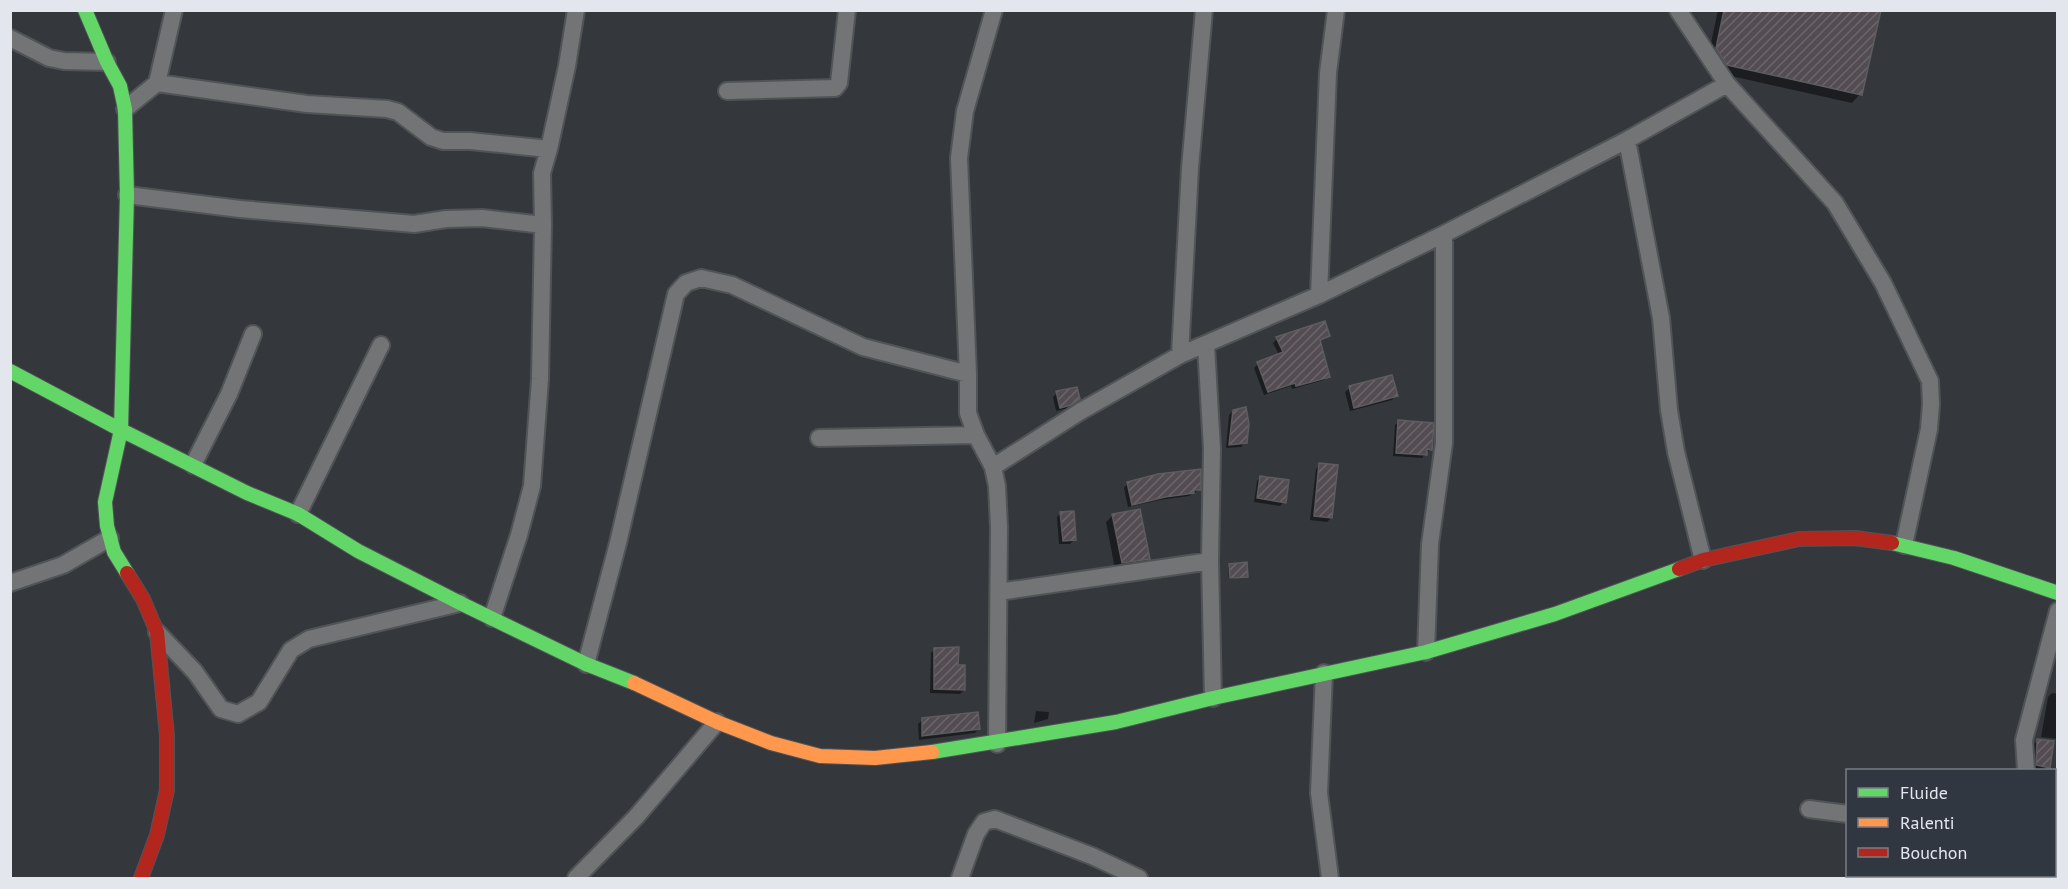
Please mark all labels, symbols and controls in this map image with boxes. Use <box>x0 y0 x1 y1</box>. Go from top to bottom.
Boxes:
legend <box>1846 769 2056 877</box>
text: Fluide <box>1900 781 1948 804</box>
text: Ralenti <box>1900 811 1955 834</box>
text: Bouchon <box>1900 841 1967 864</box>

